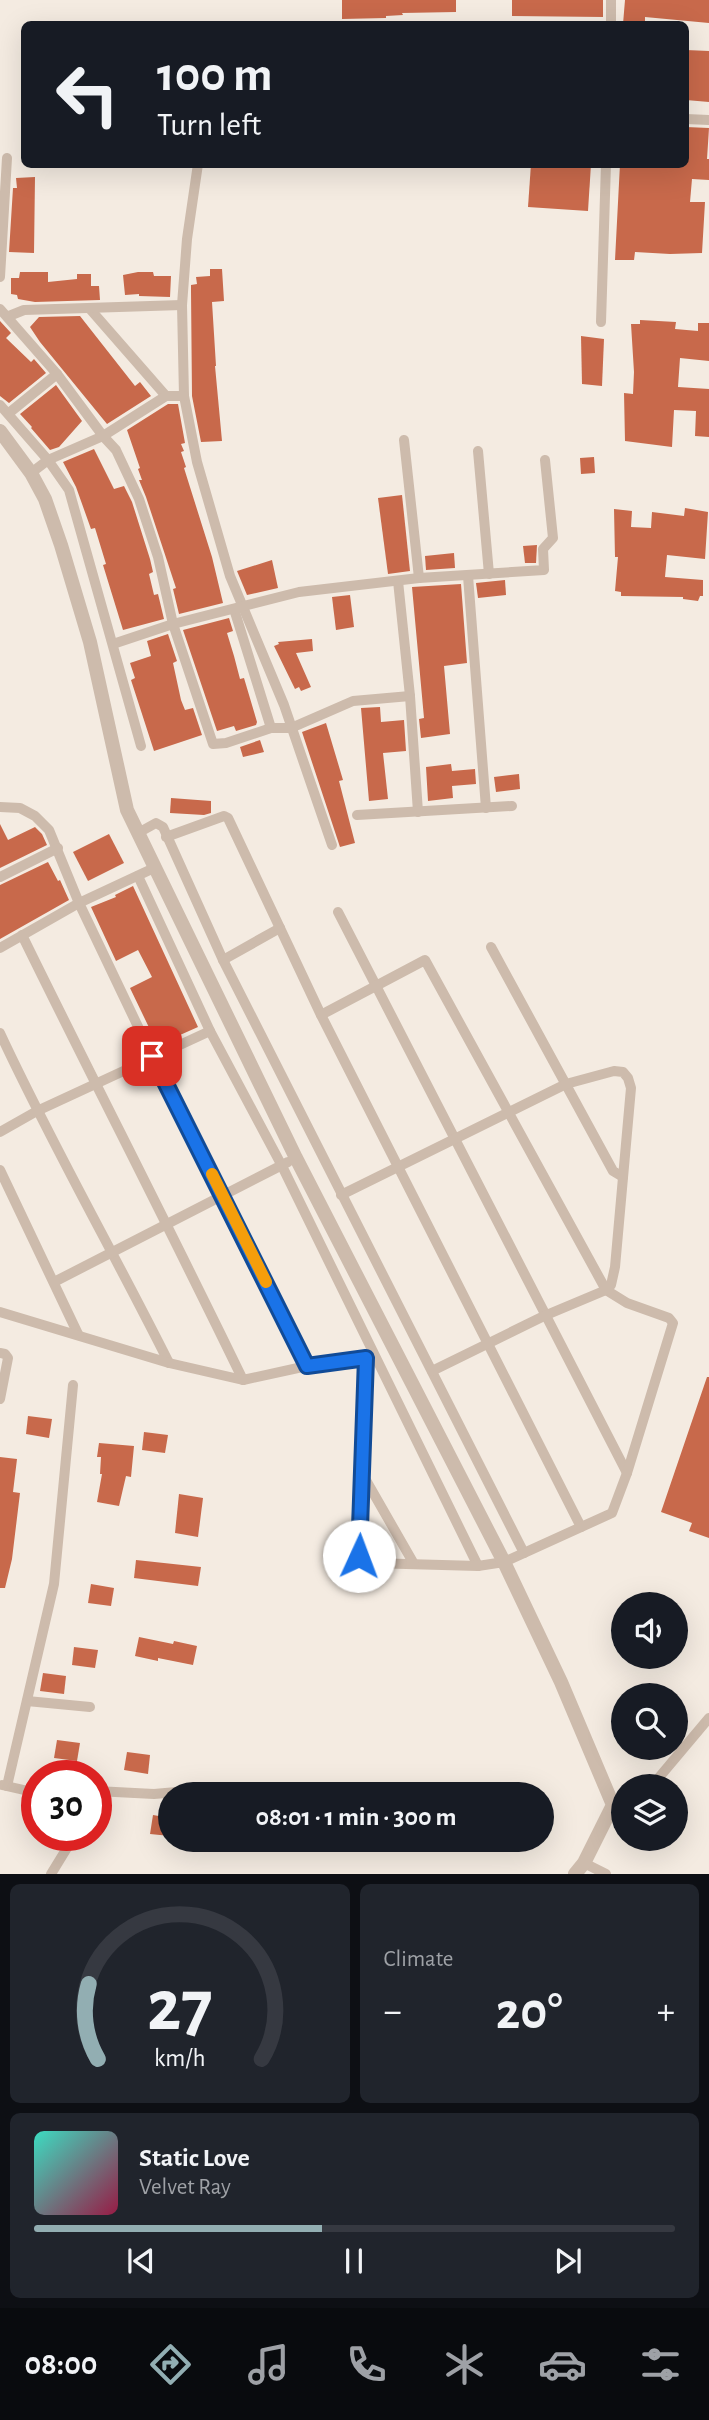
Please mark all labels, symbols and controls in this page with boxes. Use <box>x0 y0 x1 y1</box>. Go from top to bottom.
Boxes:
icon: left <box>42 49 133 140</box>
text: 100 m <box>157 51 273 100</box>
text: Turn left <box>157 109 261 141</box>
pin <box>122 1026 182 1086</box>
icon: arrive <box>133 1037 171 1075</box>
position arrow <box>322 1519 396 1593</box>
map controls <box>611 1592 688 1851</box>
button: sound <box>611 1592 688 1669</box>
button: search <box>611 1683 688 1760</box>
speed limit sign: 30 <box>21 1760 112 1851</box>
button: layers <box>611 1774 688 1851</box>
text: 08:01 · 1 min · 300 m <box>256 1804 456 1830</box>
text: Climate <box>384 1948 453 1971</box>
text: 27 <box>147 1972 213 2045</box>
text: 20° <box>496 1986 563 2038</box>
text: − <box>384 1993 402 2031</box>
text: + <box>657 1993 675 2031</box>
text: km/h <box>154 2046 206 2071</box>
text: Static Love <box>139 2145 250 2171</box>
text: Velvet Ray <box>139 2176 231 2199</box>
icon: previous <box>122 2242 160 2280</box>
icon: pause <box>335 2242 373 2280</box>
icon: next <box>549 2242 587 2280</box>
icon: directions <box>146 2340 195 2389</box>
icon: music <box>244 2340 293 2389</box>
icon: phone <box>342 2340 391 2389</box>
icon: climate <box>440 2340 489 2389</box>
icon: car <box>538 2340 587 2389</box>
icon: filters <box>636 2340 685 2389</box>
text: 08:00 <box>24 2348 98 2380</box>

